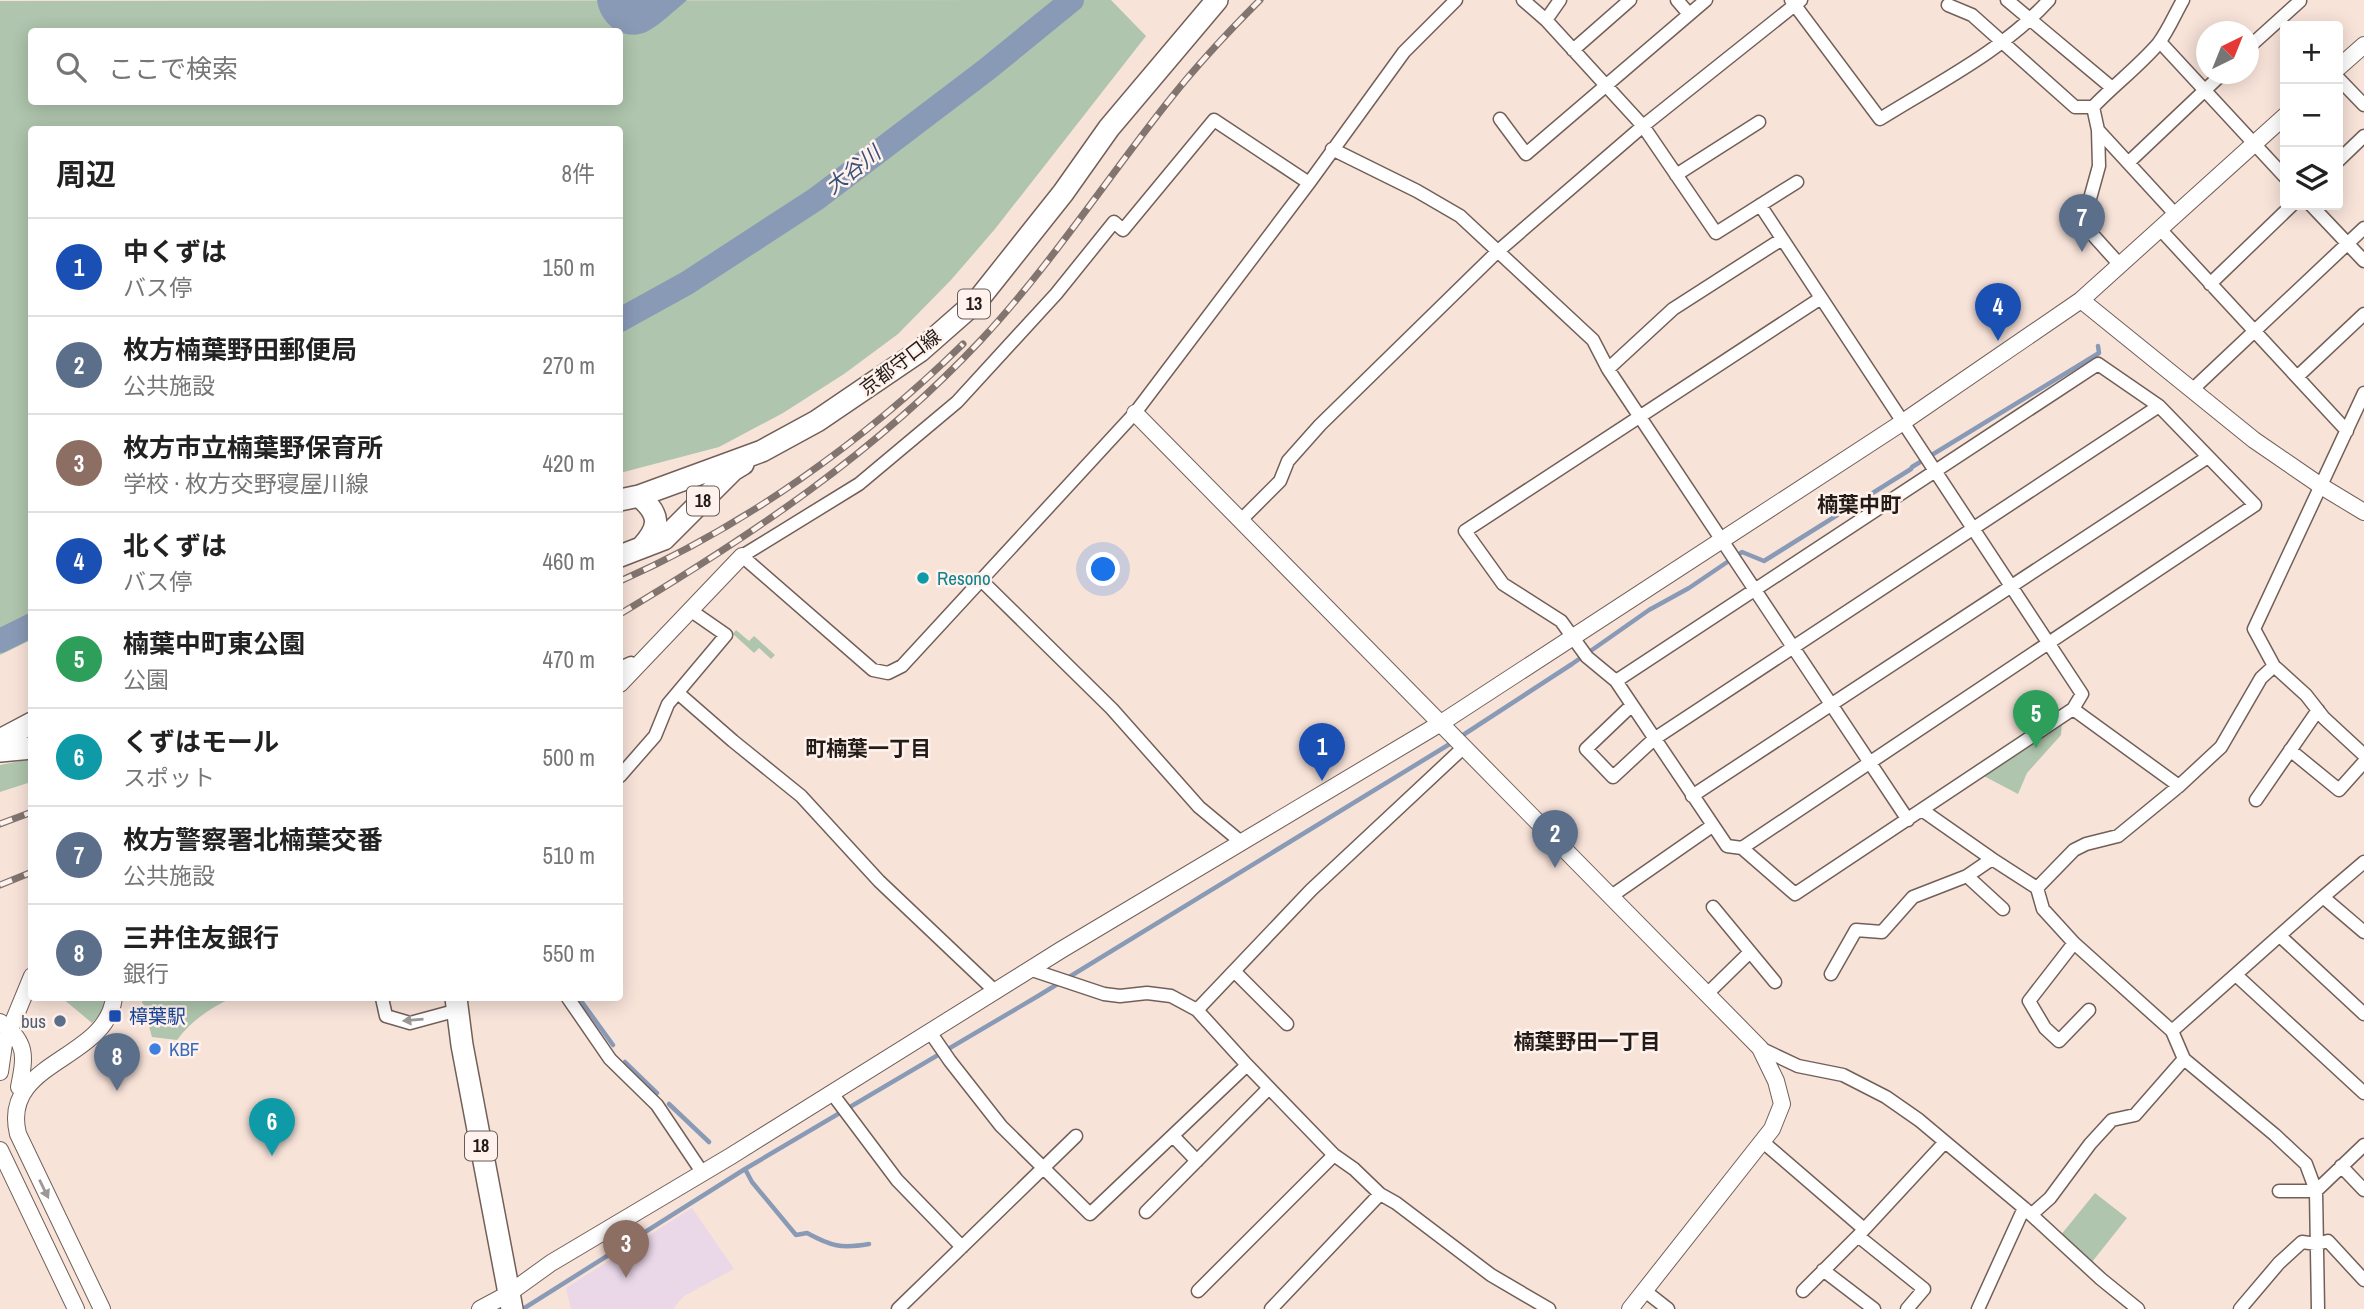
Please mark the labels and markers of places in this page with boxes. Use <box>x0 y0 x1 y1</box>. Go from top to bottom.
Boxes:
pin: 7 <box>2059 194 2105 252</box>
pin: 4 <box>1975 283 2021 341</box>
place label: Resono <box>937 565 991 591</box>
marker: Resono <box>915 570 931 586</box>
pin: 5 <box>2013 690 2059 748</box>
pin: 1 <box>1299 723 1345 781</box>
pin: 2 <box>1532 810 1578 868</box>
place label: 樟葉駅 <box>129 1003 186 1029</box>
place label: bus <box>21 1008 46 1034</box>
marker: 樟葉駅 <box>107 1008 123 1024</box>
marker: bus <box>52 1013 68 1029</box>
pin: 8 <box>94 1033 140 1091</box>
place label: KBF <box>169 1036 199 1062</box>
marker: KBF <box>147 1041 163 1057</box>
pin: 6 <box>249 1098 295 1156</box>
pin: 3 <box>603 1220 649 1278</box>

